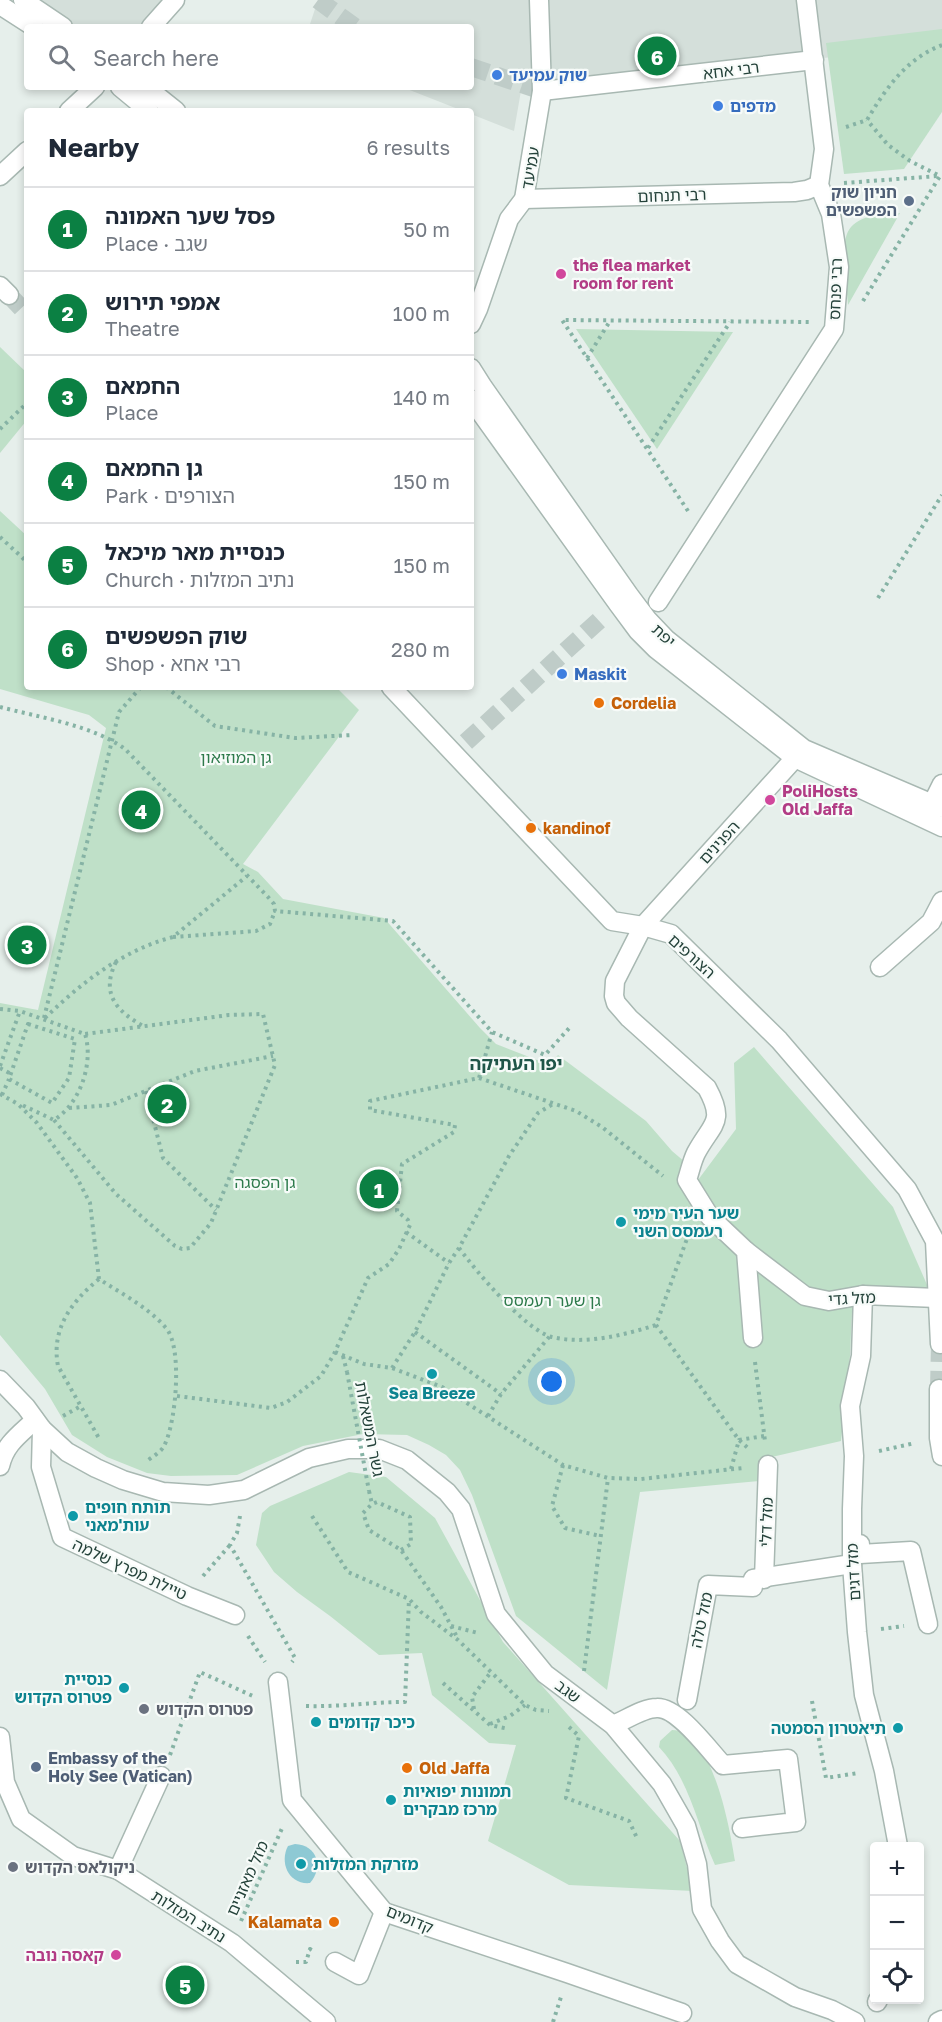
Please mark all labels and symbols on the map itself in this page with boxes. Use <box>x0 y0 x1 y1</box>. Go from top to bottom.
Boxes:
pin: 6 <box>638 34 676 78</box>
street label: רבי אחא <box>702 57 760 83</box>
place label: שוק עמיעד <box>509 65 587 85</box>
marker: שוק עמיעד <box>490 68 504 82</box>
place label: מדפים <box>730 96 776 116</box>
marker: מדפים <box>711 99 725 113</box>
street label: עמיעד <box>516 145 544 191</box>
place label: חניון שוק הפשפשים <box>826 182 897 220</box>
street label: רבי תנחום <box>637 184 707 206</box>
marker: חניון שוק הפשפשים <box>902 194 916 208</box>
place label: the flea market room for rent <box>573 255 691 293</box>
street label: רבי פנחס <box>824 258 846 320</box>
marker: the flea market room for rent <box>554 267 568 281</box>
street label: יפת <box>648 619 680 651</box>
place label: Maskit <box>574 664 627 684</box>
marker: Maskit <box>555 667 569 681</box>
place label: Cordelia <box>611 693 676 713</box>
marker: Cordelia <box>592 696 606 710</box>
park label: גן המוזיאון <box>201 747 271 767</box>
place label: PoliHosts Old Jaffa <box>782 781 858 819</box>
pin: 4 <box>122 788 160 832</box>
marker: PoliHosts Old Jaffa <box>763 793 777 807</box>
street label: הפנינים <box>694 816 744 868</box>
place label: kandinof <box>543 818 611 838</box>
marker: kandinof <box>524 821 538 835</box>
pin: 3 <box>8 922 46 968</box>
street label: הצורפים <box>664 930 720 982</box>
district label: יפו העתיקה <box>470 1052 562 1074</box>
pin: 2 <box>148 1082 186 1126</box>
pin: 1 <box>360 1166 398 1212</box>
park label: גן הפסגה <box>234 1172 296 1192</box>
place label: שער העיר מימי רעמסס השני <box>633 1203 739 1241</box>
marker: שער העיר מימי רעמסס השני <box>614 1215 628 1229</box>
street label: מזל גדי <box>828 1287 876 1309</box>
park label: גן שער רעמסס <box>503 1290 601 1310</box>
marker: Sea Breeze <box>425 1367 439 1381</box>
your location <box>537 1367 566 1396</box>
street label: גשר המשאלות <box>351 1380 389 1478</box>
place label: Sea Breeze <box>388 1383 476 1403</box>
place label: תותח חופים עות'מאני <box>85 1497 171 1535</box>
street label: מזל דלי <box>755 1497 777 1547</box>
marker: תותח חופים עות'מאני <box>66 1509 80 1523</box>
street label: טיילת מפרץ שלמה <box>70 1534 190 1604</box>
street label: מזל דגים <box>842 1543 864 1601</box>
street label: מזל טלה <box>685 1590 717 1650</box>
place label: כנסיית פטרוס הקדוש <box>15 1669 112 1707</box>
street label: שגב <box>551 1675 585 1707</box>
marker: כנסיית פטרוס הקדוש <box>117 1681 131 1695</box>
place label: פטרוס הקדוש <box>156 1699 253 1719</box>
marker: פטרוס הקדוש <box>137 1702 151 1716</box>
place label: כיכר קדומים <box>328 1712 415 1732</box>
marker: כיכר קדומים <box>309 1715 323 1729</box>
place label: תיאטרון הסמטה <box>771 1718 886 1738</box>
marker: תיאטרון הסמטה <box>891 1721 905 1735</box>
place label: Embassy of the Holy See (Vatican) <box>48 1748 193 1786</box>
place label: Old Jaffa <box>419 1758 490 1778</box>
marker: Embassy of the Holy See (Vatican) <box>29 1760 43 1774</box>
marker: Old Jaffa <box>400 1761 414 1775</box>
place label: תמונות יפואיות מרכז מבקרים <box>403 1781 511 1819</box>
marker: תמונות יפואיות מרכז מבקרים <box>384 1793 398 1807</box>
street label: מזל מאזניים <box>222 1837 272 1919</box>
place label: מזרקת המזלות <box>313 1854 418 1874</box>
place label: ניקולאס הקדוש <box>25 1857 135 1877</box>
marker: מזרקת המזלות <box>294 1857 308 1871</box>
marker: ניקולאס הקדוש <box>6 1860 20 1874</box>
street label: נתיב המזלות <box>148 1885 230 1947</box>
street label: קדומים <box>383 1901 437 1937</box>
place label: Kalamata <box>248 1912 322 1932</box>
marker: Kalamata <box>327 1915 341 1929</box>
place label: קאסה נובה <box>26 1945 105 1965</box>
marker: קאסה נובה <box>109 1948 123 1962</box>
pin: 5 <box>166 1962 204 2008</box>

